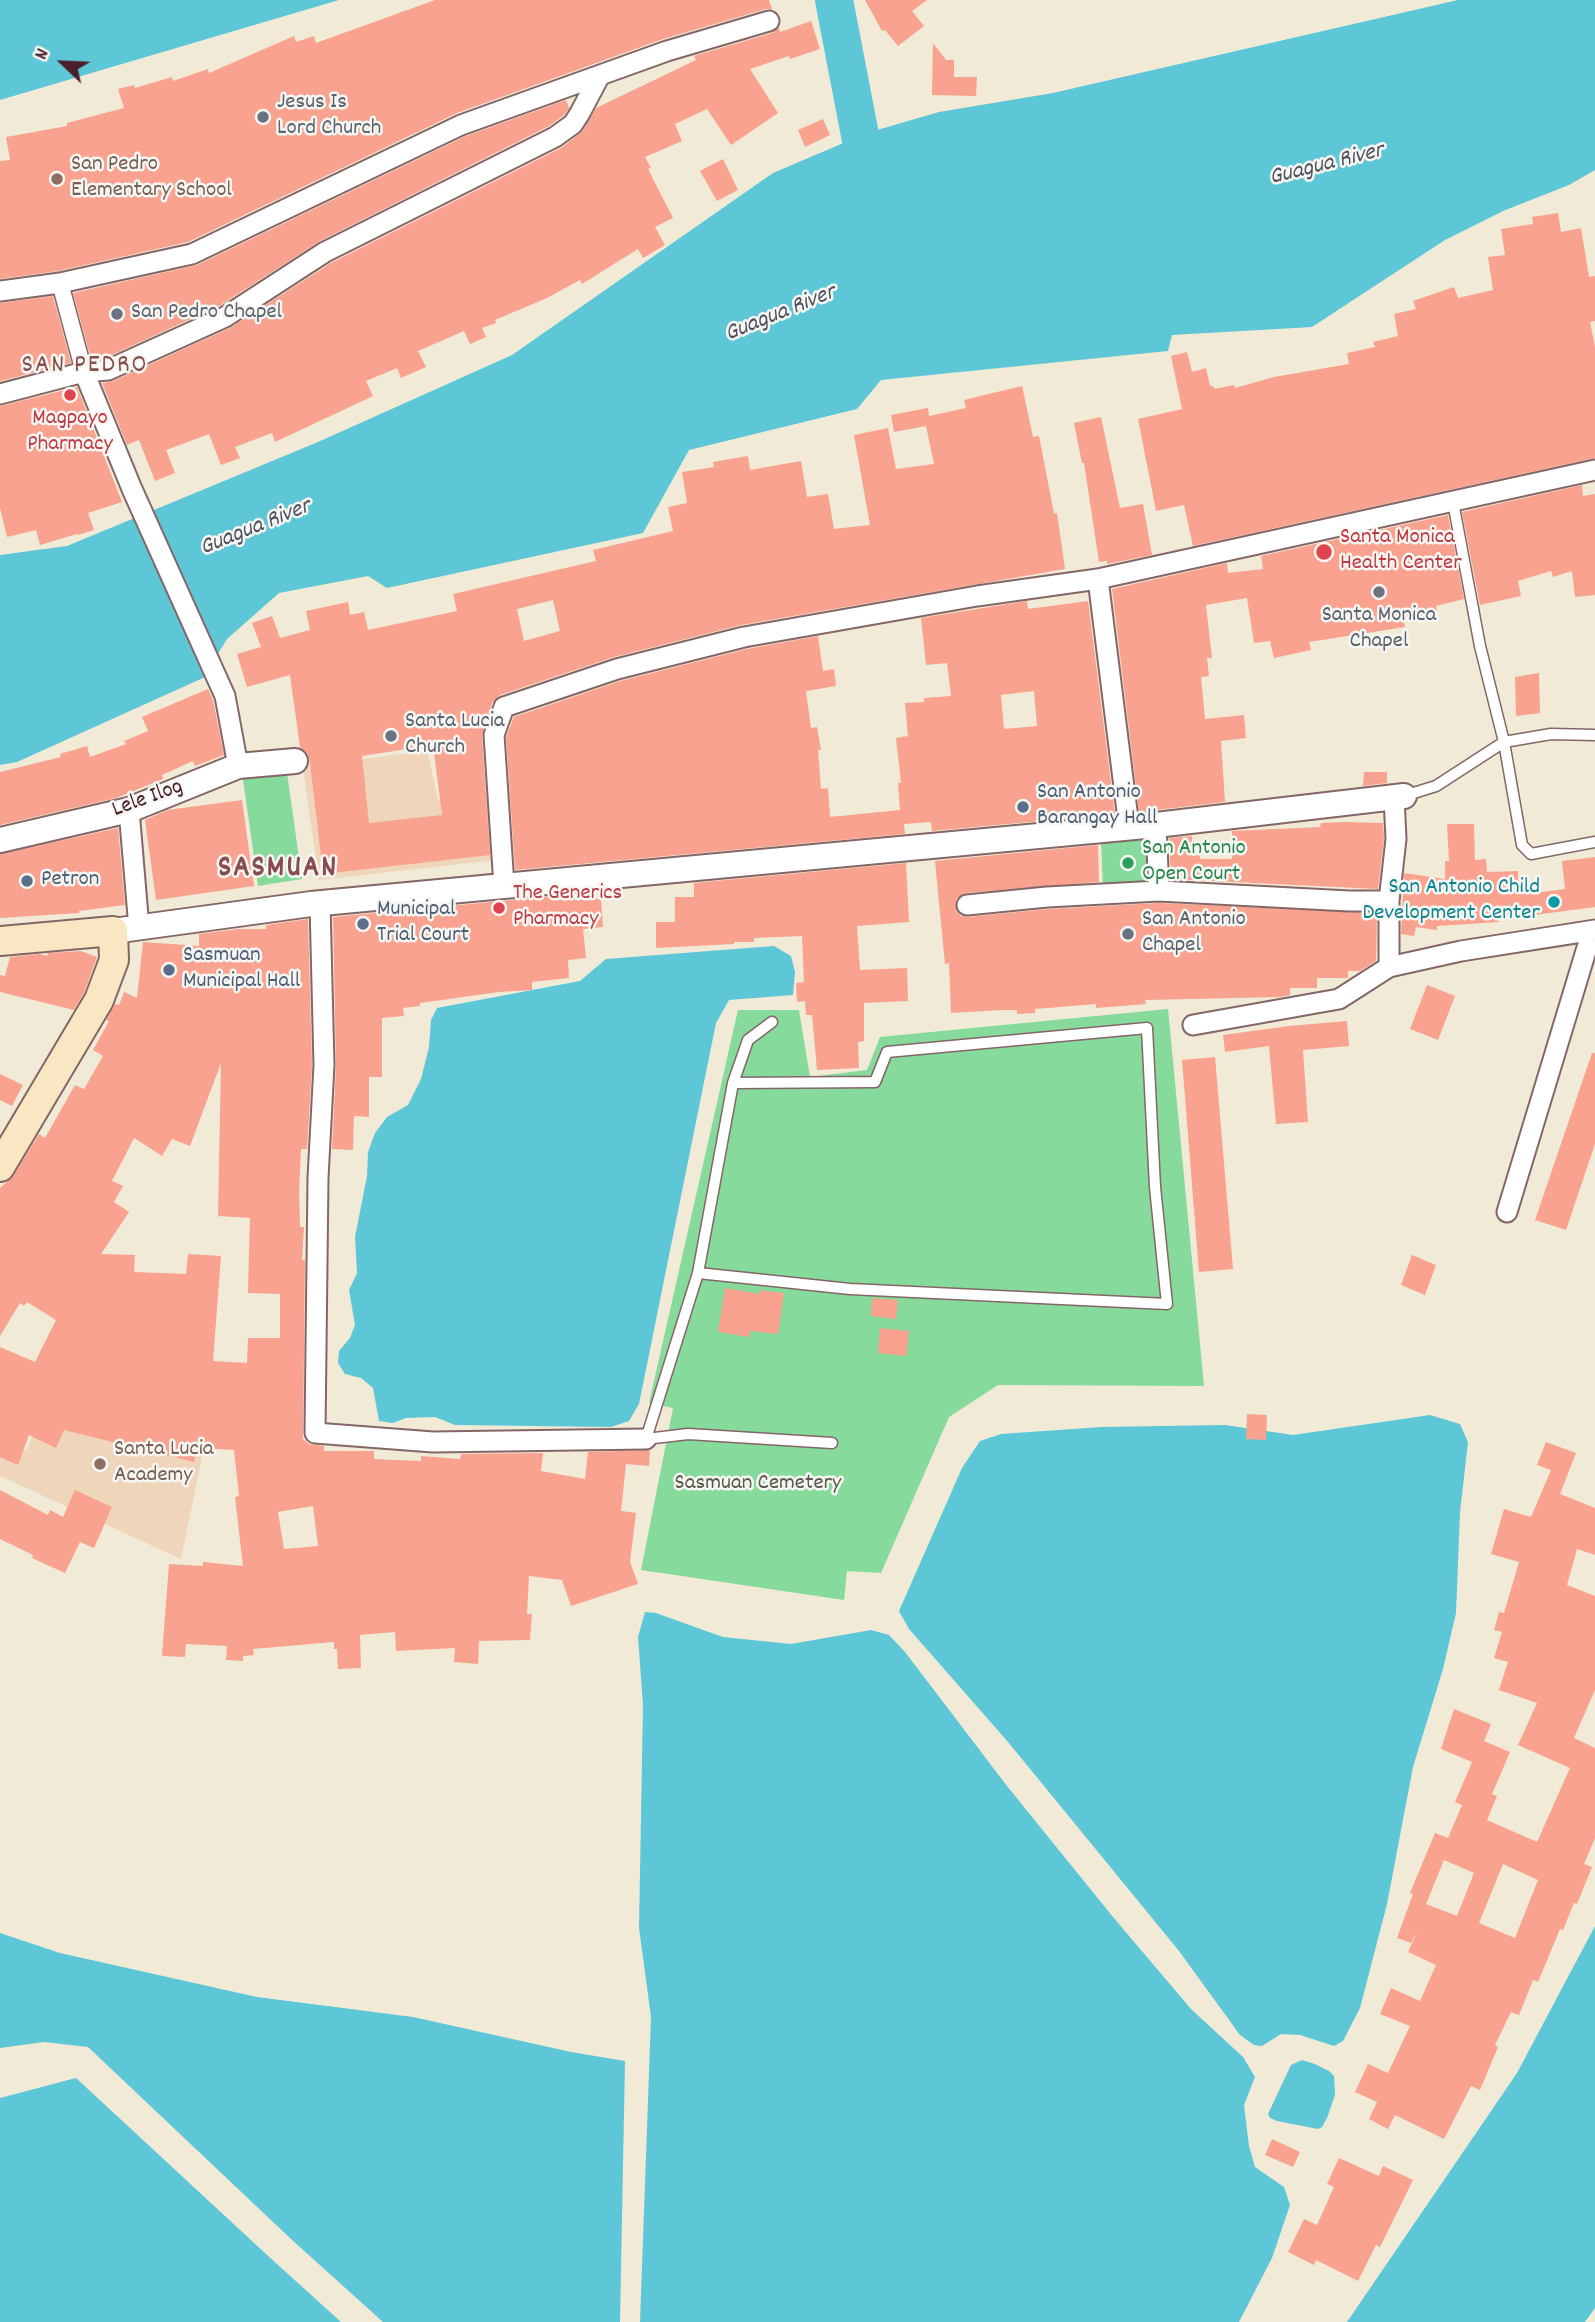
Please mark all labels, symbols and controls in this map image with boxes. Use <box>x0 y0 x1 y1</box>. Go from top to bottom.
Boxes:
north arrow <box>28 28 98 98</box>
text: N <box>29 45 57 64</box>
place label: Jesus Is Lord Church <box>277 90 381 144</box>
marker: Jesus Is Lord Church <box>255 109 271 125</box>
water label: Guagua River <box>1267 138 1387 194</box>
place label: San Pedro Elementary School <box>71 152 232 206</box>
marker: San Pedro Elementary School <box>49 171 65 187</box>
water label: Guagua River <box>721 280 841 350</box>
place label: San Pedro Chapel <box>131 300 282 328</box>
marker: San Pedro Chapel <box>109 306 125 322</box>
district label: SAN PEDRO <box>23 351 147 383</box>
marker: Magpayo Pharmacy <box>62 387 78 403</box>
place label: Magpayo Pharmacy <box>27 406 113 460</box>
water label: Guagua River <box>196 494 316 564</box>
place label: Santa Monica Health Center <box>1340 525 1462 579</box>
marker: Santa Monica Health Center <box>1314 542 1334 562</box>
marker: Santa Monica Chapel <box>1371 584 1387 600</box>
place label: Santa Monica Chapel <box>1322 603 1436 657</box>
place label: Santa Lucia Church <box>405 709 505 763</box>
marker: Santa Lucia Church <box>383 728 399 744</box>
street label: Lele Ilog <box>109 774 187 826</box>
place label: San Antonio Barangay Hall <box>1037 780 1158 834</box>
marker: San Antonio Barangay Hall <box>1015 799 1031 815</box>
place label: San Antonio Open Court <box>1142 836 1246 890</box>
district label: SASMUAN <box>219 853 337 889</box>
marker: San Antonio Open Court <box>1120 855 1136 871</box>
place label: Petron <box>41 867 99 895</box>
marker: Petron <box>19 873 35 889</box>
place label: San Antonio Child Development Center <box>1362 875 1540 929</box>
place label: The Generics Pharmacy <box>513 881 622 935</box>
marker: San Antonio Child Development Center <box>1546 894 1562 910</box>
place label: Municipal Trial Court <box>377 897 469 951</box>
marker: The Generics Pharmacy <box>491 900 507 916</box>
place label: San Antonio Chapel <box>1142 907 1246 961</box>
marker: Municipal Trial Court <box>355 916 371 932</box>
marker: San Antonio Chapel <box>1120 926 1136 942</box>
place label: Sasmuan Municipal Hall <box>183 943 300 997</box>
marker: Sasmuan Municipal Hall <box>161 962 177 978</box>
place label: Santa Lucia Academy <box>114 1437 214 1491</box>
marker: Santa Lucia Academy <box>92 1456 108 1472</box>
park label: Sasmuan Cemetery <box>675 1471 841 1499</box>

